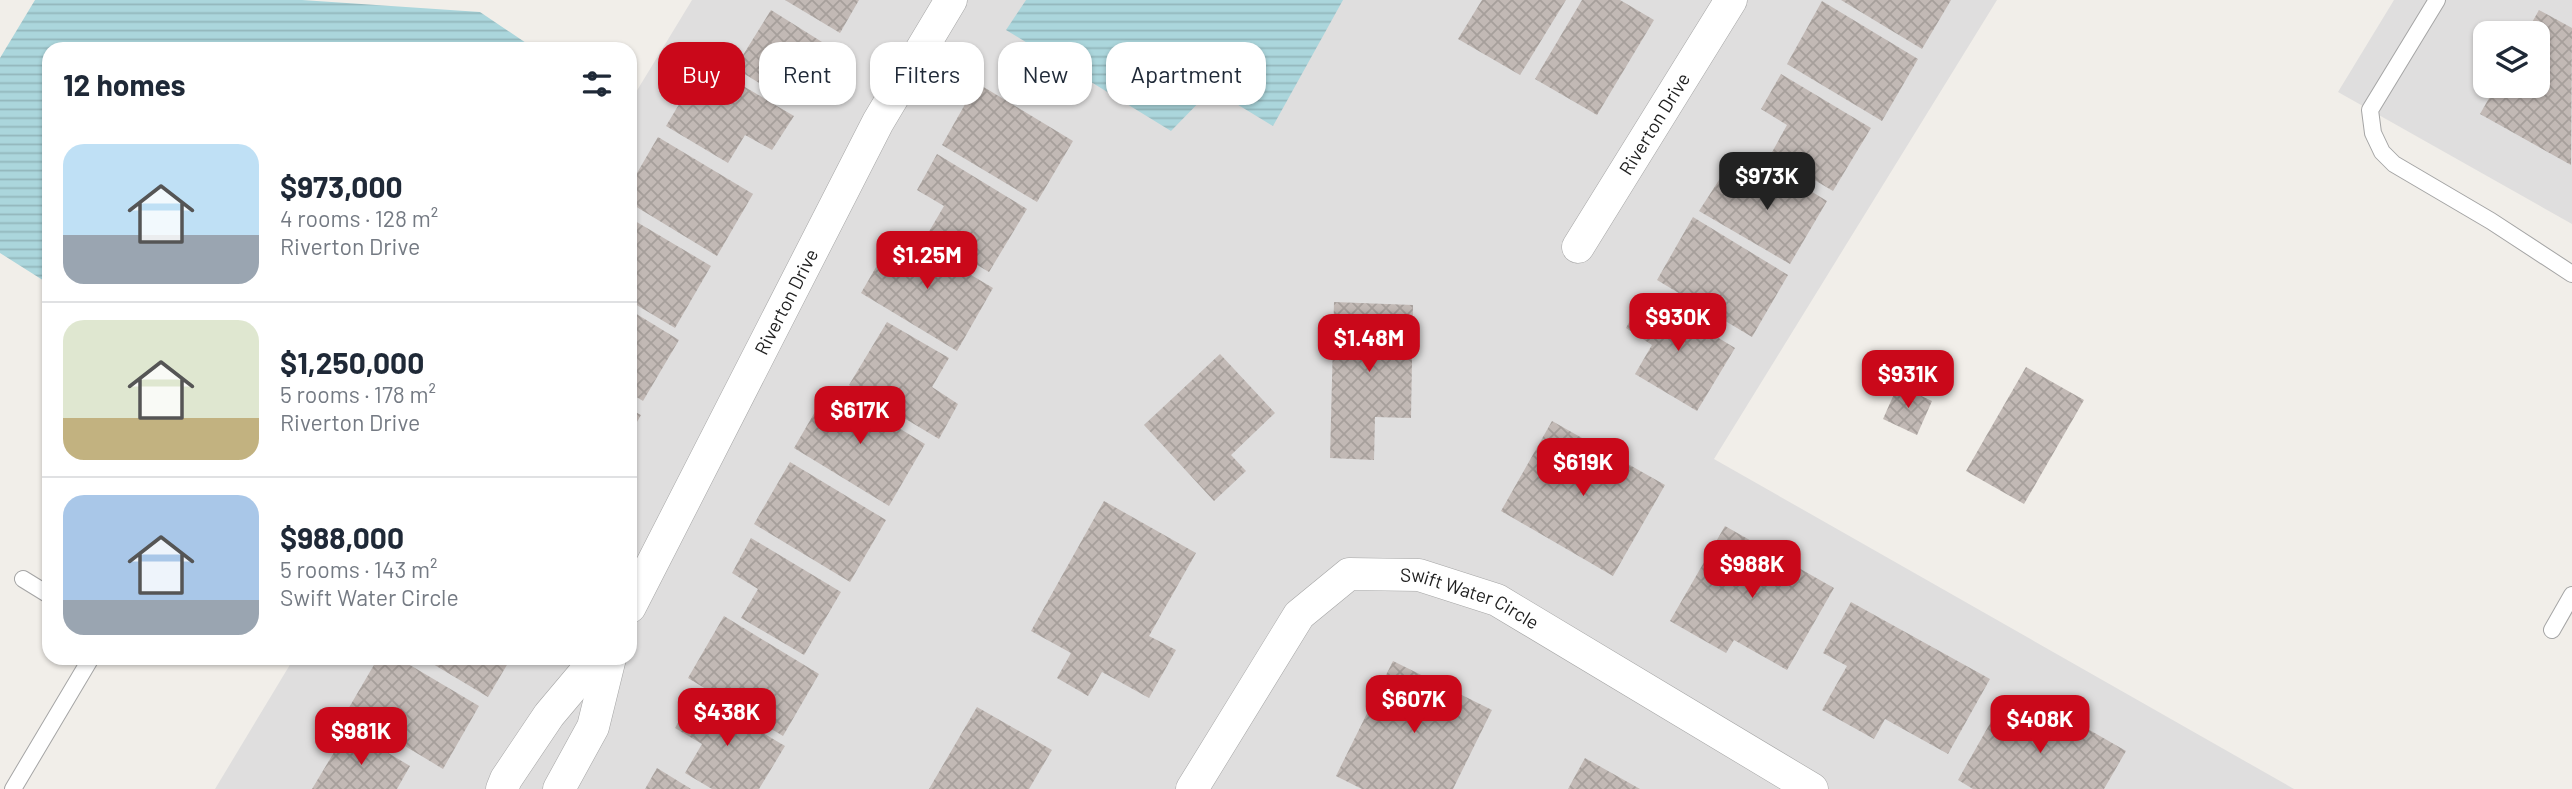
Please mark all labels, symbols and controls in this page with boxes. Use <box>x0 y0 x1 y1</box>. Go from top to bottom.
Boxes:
map controls <box>2473 21 2550 98</box>
button: layers <box>2473 21 2550 98</box>
chip: Buy <box>658 42 745 105</box>
chip: Rent <box>759 42 856 105</box>
chip: Filters <box>870 42 984 105</box>
chip: New <box>998 42 1092 105</box>
chip: Apartment <box>1106 42 1266 105</box>
icon: filters <box>578 65 616 103</box>
text: 12 homes <box>63 66 186 102</box>
street label: Riverton Drive <box>1614 68 1694 179</box>
pin: $973K <box>1718 152 1816 212</box>
text: $973K <box>1735 161 1799 189</box>
text: $973,000 <box>280 168 403 204</box>
icon: home <box>119 172 203 256</box>
text: 4 rooms · 128 m² <box>280 204 438 232</box>
text: Riverton Drive <box>280 232 420 260</box>
pin: $1.25M <box>870 232 984 291</box>
text: $1.25M <box>892 240 962 268</box>
street label: Riverton Drive <box>749 245 822 358</box>
pin: $930K <box>1629 294 1727 353</box>
text: $930K <box>1645 302 1711 330</box>
pin: $1.48M <box>1312 314 1426 374</box>
text: $1.48M <box>1334 323 1404 351</box>
text: $1,250,000 <box>280 344 424 380</box>
icon: home <box>119 348 203 432</box>
pin: $931K <box>1859 350 1957 410</box>
text: $931K <box>1878 359 1938 387</box>
text: 5 rooms · 178 m² <box>280 380 436 408</box>
pin: $617K <box>811 386 909 446</box>
text: $617K <box>830 395 890 423</box>
text: Riverton Drive <box>280 408 420 436</box>
pin: $619K <box>1534 438 1632 498</box>
text: $619K <box>1553 447 1613 475</box>
text: $988,000 <box>280 519 404 555</box>
icon: home <box>119 523 203 607</box>
pin: $988K <box>1703 540 1801 600</box>
text: $988K <box>1720 549 1784 577</box>
text: 5 rooms · 143 m² <box>280 555 438 583</box>
street label: Swift Water Circle <box>1400 563 1544 634</box>
text: Swift Water Circle <box>280 583 459 611</box>
pin: $607K <box>1365 676 1463 735</box>
text: $607K <box>1382 684 1446 712</box>
pin: $438K <box>678 688 776 748</box>
pin: $408K <box>1991 696 2089 755</box>
text: $438K <box>694 697 760 725</box>
text: $408K <box>2006 704 2074 732</box>
pin: $981K <box>312 708 410 767</box>
text: $981K <box>331 716 391 744</box>

